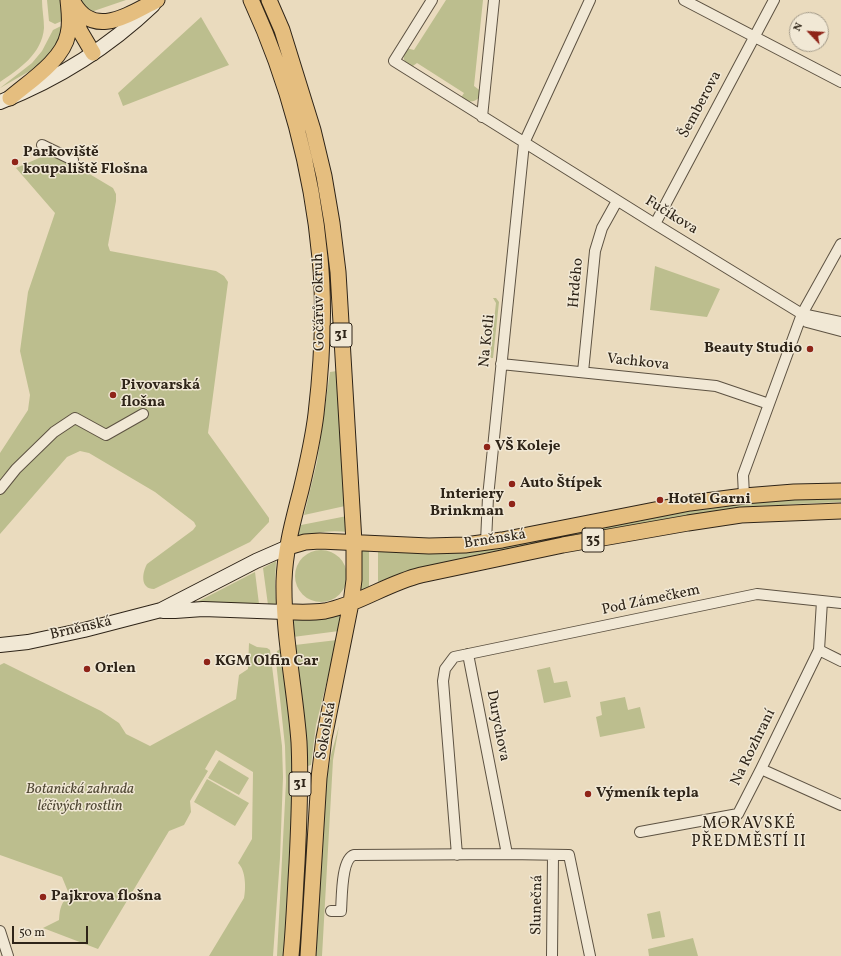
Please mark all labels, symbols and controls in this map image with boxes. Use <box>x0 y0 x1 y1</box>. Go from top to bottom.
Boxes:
north arrow <box>789 12 829 52</box>
text: N <box>790 20 807 34</box>
street label: Šemberova <box>676 68 726 142</box>
place label: Parkoviště koupaliště Flošna <box>23 144 148 179</box>
marker: Parkoviště koupaliště Flošna <box>10 157 20 167</box>
street label: Fučíkova <box>641 193 701 239</box>
street label: Gočárův okruh <box>310 253 330 351</box>
street label: Hrdého <box>566 257 588 309</box>
street label: Na Kotli <box>476 313 500 369</box>
road number: 31 <box>330 323 352 347</box>
place label: Beauty Studio <box>704 340 802 358</box>
marker: Beauty Studio <box>805 344 815 354</box>
street label: Vachkova <box>606 351 670 375</box>
place label: Pivovarská flošna <box>121 377 200 412</box>
marker: Pivovarská flošna <box>108 390 118 400</box>
place label: VŠ Koleje <box>495 438 561 456</box>
marker: VŠ Koleje <box>482 442 492 452</box>
place label: Auto Štípek <box>520 475 602 493</box>
marker: Auto Štípek <box>507 479 517 489</box>
place label: Interiery Brinkman <box>430 486 504 521</box>
place label: Hotel Garni <box>668 491 751 509</box>
marker: Hotel Garni <box>655 495 665 505</box>
marker: Interiery Brinkman <box>507 499 517 509</box>
street label: Brněnská <box>463 526 527 554</box>
road number: 35 <box>582 528 604 552</box>
street label: Pod Zámečkem <box>600 582 702 620</box>
street label: Brněnská <box>48 613 114 645</box>
place label: KGM Olfin Car <box>215 653 318 671</box>
marker: KGM Olfin Car <box>202 657 212 667</box>
place label: Orlen <box>95 660 136 678</box>
marker: Orlen <box>82 664 92 674</box>
street label: Durychova <box>481 689 513 763</box>
street label: Sokolská <box>313 701 341 761</box>
street label: Na Rozhraní <box>728 707 780 789</box>
road number: 31 <box>289 772 311 796</box>
park label: Botanická zahrada léčivých rostlin <box>26 781 134 816</box>
place label: Výmeník tepla <box>596 785 699 803</box>
marker: Výmeník tepla <box>583 789 593 799</box>
district label: MORAVSKÉ PŘEDMĚSTÍ II <box>691 815 807 853</box>
street label: Slunečná <box>528 875 548 935</box>
place label: Pajkrova flošna <box>51 888 162 906</box>
marker: Pajkrova flošna <box>38 892 48 902</box>
scale bar <box>14 918 90 944</box>
text: 50 m <box>19 925 45 941</box>

